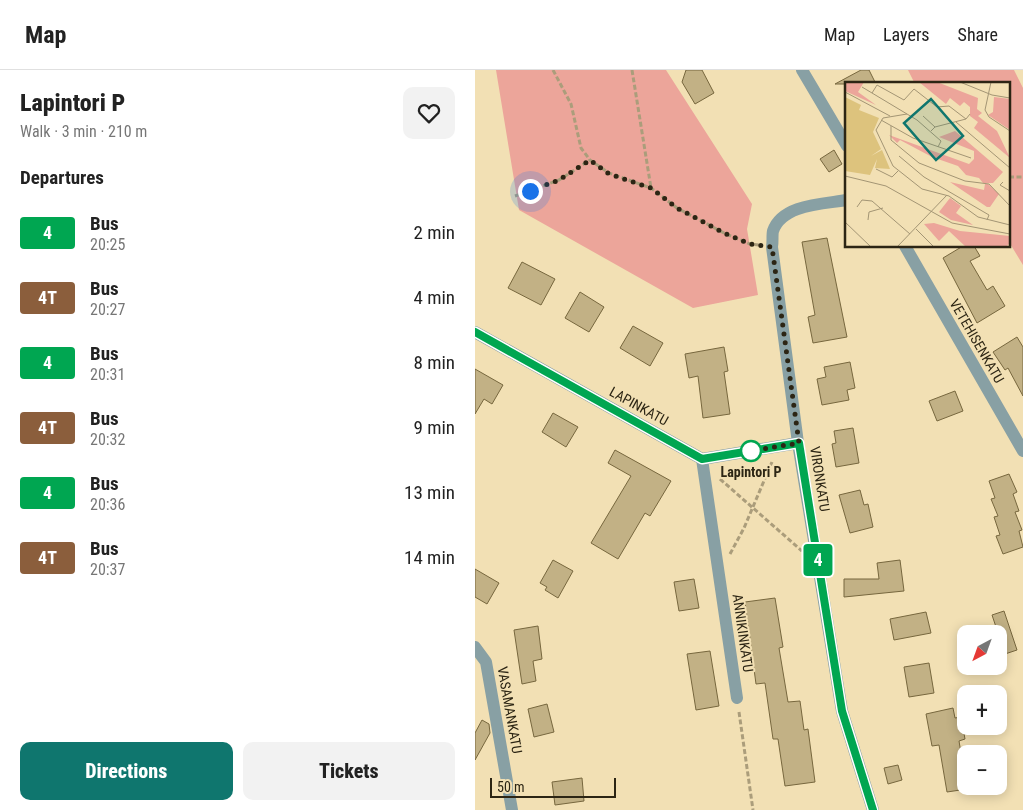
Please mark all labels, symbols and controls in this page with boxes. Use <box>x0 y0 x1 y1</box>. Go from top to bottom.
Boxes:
text: Map <box>25 21 66 49</box>
text: Map <box>824 24 855 45</box>
text: Layers <box>883 24 930 45</box>
text: Share <box>958 24 998 45</box>
inset map <box>845 82 1011 248</box>
button: heart <box>403 87 455 139</box>
text: Lapintori P <box>20 89 125 117</box>
text: Walk · 3 min · 210 m <box>20 122 147 141</box>
text: Departures <box>20 166 104 189</box>
your location <box>518 179 543 204</box>
text: Bus <box>90 212 119 235</box>
text: 2 min <box>413 221 455 244</box>
text: 4 <box>43 222 52 243</box>
text: 20:25 <box>90 235 125 254</box>
text: Bus <box>90 277 119 300</box>
text: 4 min <box>413 286 455 309</box>
text: 4T <box>38 287 57 308</box>
street label: VETEHISENKATU <box>947 296 1008 386</box>
text: 20:27 <box>90 300 125 319</box>
text: Bus <box>90 342 119 365</box>
text: 8 min <box>413 351 455 374</box>
text: 4 <box>43 352 52 373</box>
text: 20:31 <box>90 365 125 384</box>
street label: LAPINKATU <box>607 383 671 429</box>
text: Bus <box>90 407 119 430</box>
text: 9 min <box>413 416 455 439</box>
text: 4T <box>38 417 57 438</box>
text: 20:32 <box>90 430 125 449</box>
marker: Lapintori P <box>740 440 762 462</box>
street label: VIRONKATU <box>807 445 833 513</box>
place label: Lapintori P <box>720 464 782 480</box>
text: Bus <box>90 472 119 495</box>
text: 13 min <box>404 481 455 504</box>
text: 4 <box>43 482 52 503</box>
text: 20:36 <box>90 495 125 514</box>
text: Bus <box>90 537 119 560</box>
line badge: 4 <box>802 544 834 576</box>
text: 14 min <box>404 546 455 569</box>
text: 4T <box>38 547 57 568</box>
text: 4 <box>813 549 823 570</box>
text: 20:37 <box>90 560 125 579</box>
street label: ANNIKINKATU <box>730 593 756 673</box>
north arrow <box>957 625 1007 675</box>
map controls <box>957 625 1007 795</box>
street label: VASAMANKATU <box>494 665 526 755</box>
button: + <box>957 685 1007 735</box>
button: Directions <box>20 742 233 800</box>
button: Tickets <box>243 742 455 800</box>
button: − <box>957 745 1007 795</box>
scale bar <box>490 775 616 798</box>
text: 50 m <box>497 779 525 795</box>

